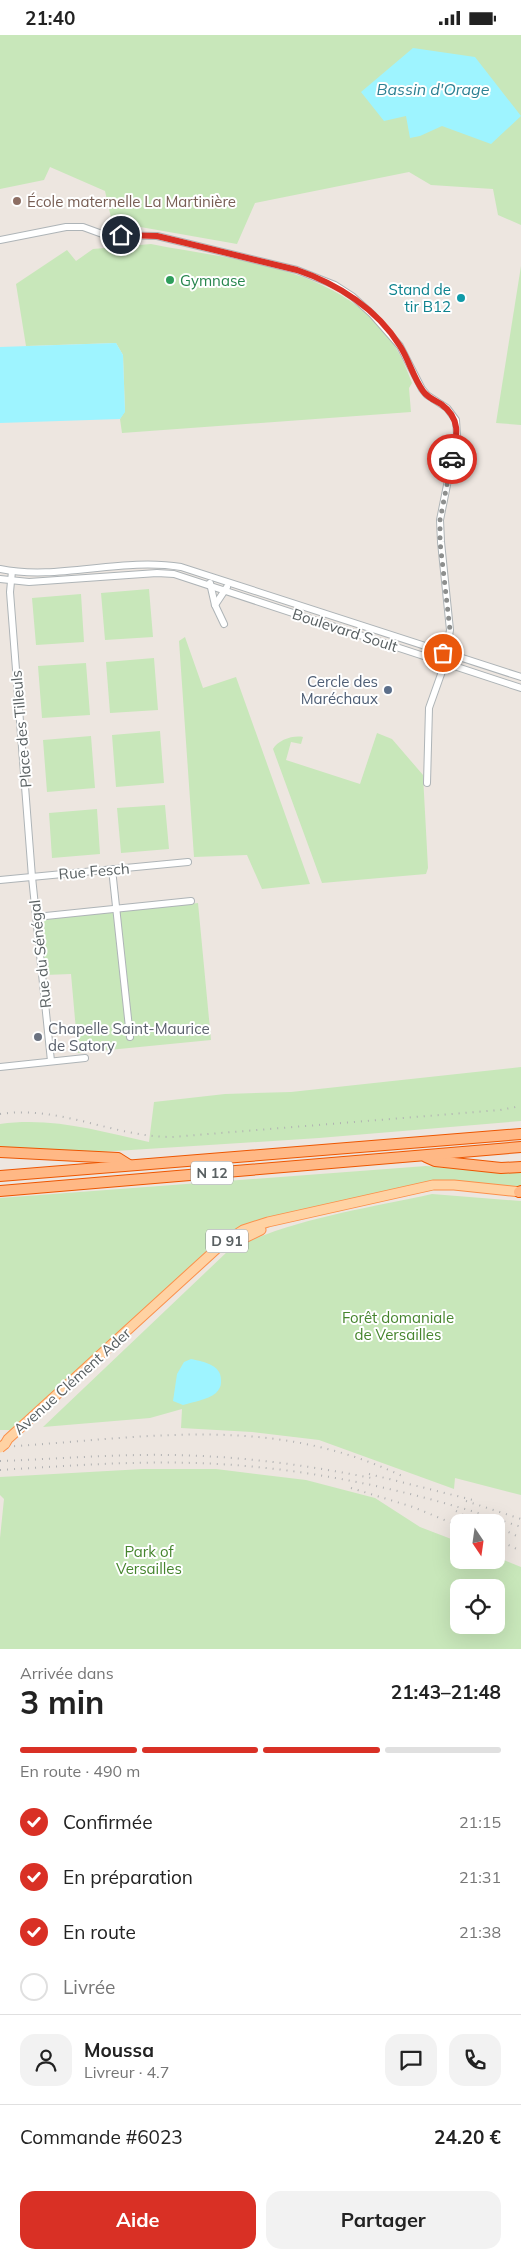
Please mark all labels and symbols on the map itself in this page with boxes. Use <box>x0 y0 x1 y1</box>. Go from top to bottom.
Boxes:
water label: Bassin d'Orage <box>377 79 490 99</box>
place label: École maternelle La Martinière <box>27 192 236 211</box>
marker: École maternelle La Martinière <box>11 195 23 207</box>
pin <box>100 214 142 256</box>
place label: Gymnase <box>180 271 246 290</box>
marker: Gymnase <box>164 274 176 286</box>
place label: Stand de tir B12 <box>389 280 451 316</box>
marker: Stand de tir B12 <box>455 292 467 304</box>
courier <box>427 434 477 484</box>
street label: Boulevard Soult <box>290 604 400 656</box>
pin <box>422 632 464 674</box>
street label: Place des Tilleuls <box>6 669 36 789</box>
place label: Cercle des Maréchaux <box>301 672 378 708</box>
marker: Cercle des Maréchaux <box>382 684 394 696</box>
street label: Rue Fesch <box>58 858 130 884</box>
street label: Rue du Sénégal <box>25 899 55 1009</box>
place label: Chapelle Saint-Maurice de Satory <box>48 1019 210 1055</box>
marker: Chapelle Saint-Maurice de Satory <box>32 1031 44 1043</box>
road number: N 12 <box>191 1161 233 1185</box>
road number: D 91 <box>206 1229 248 1253</box>
park label: Forêt domaniale de Versailles <box>342 1308 454 1344</box>
street label: Avenue Clément Ader <box>10 1323 135 1439</box>
north arrow <box>450 1514 505 1569</box>
park label: Park of Versailles <box>116 1542 182 1578</box>

